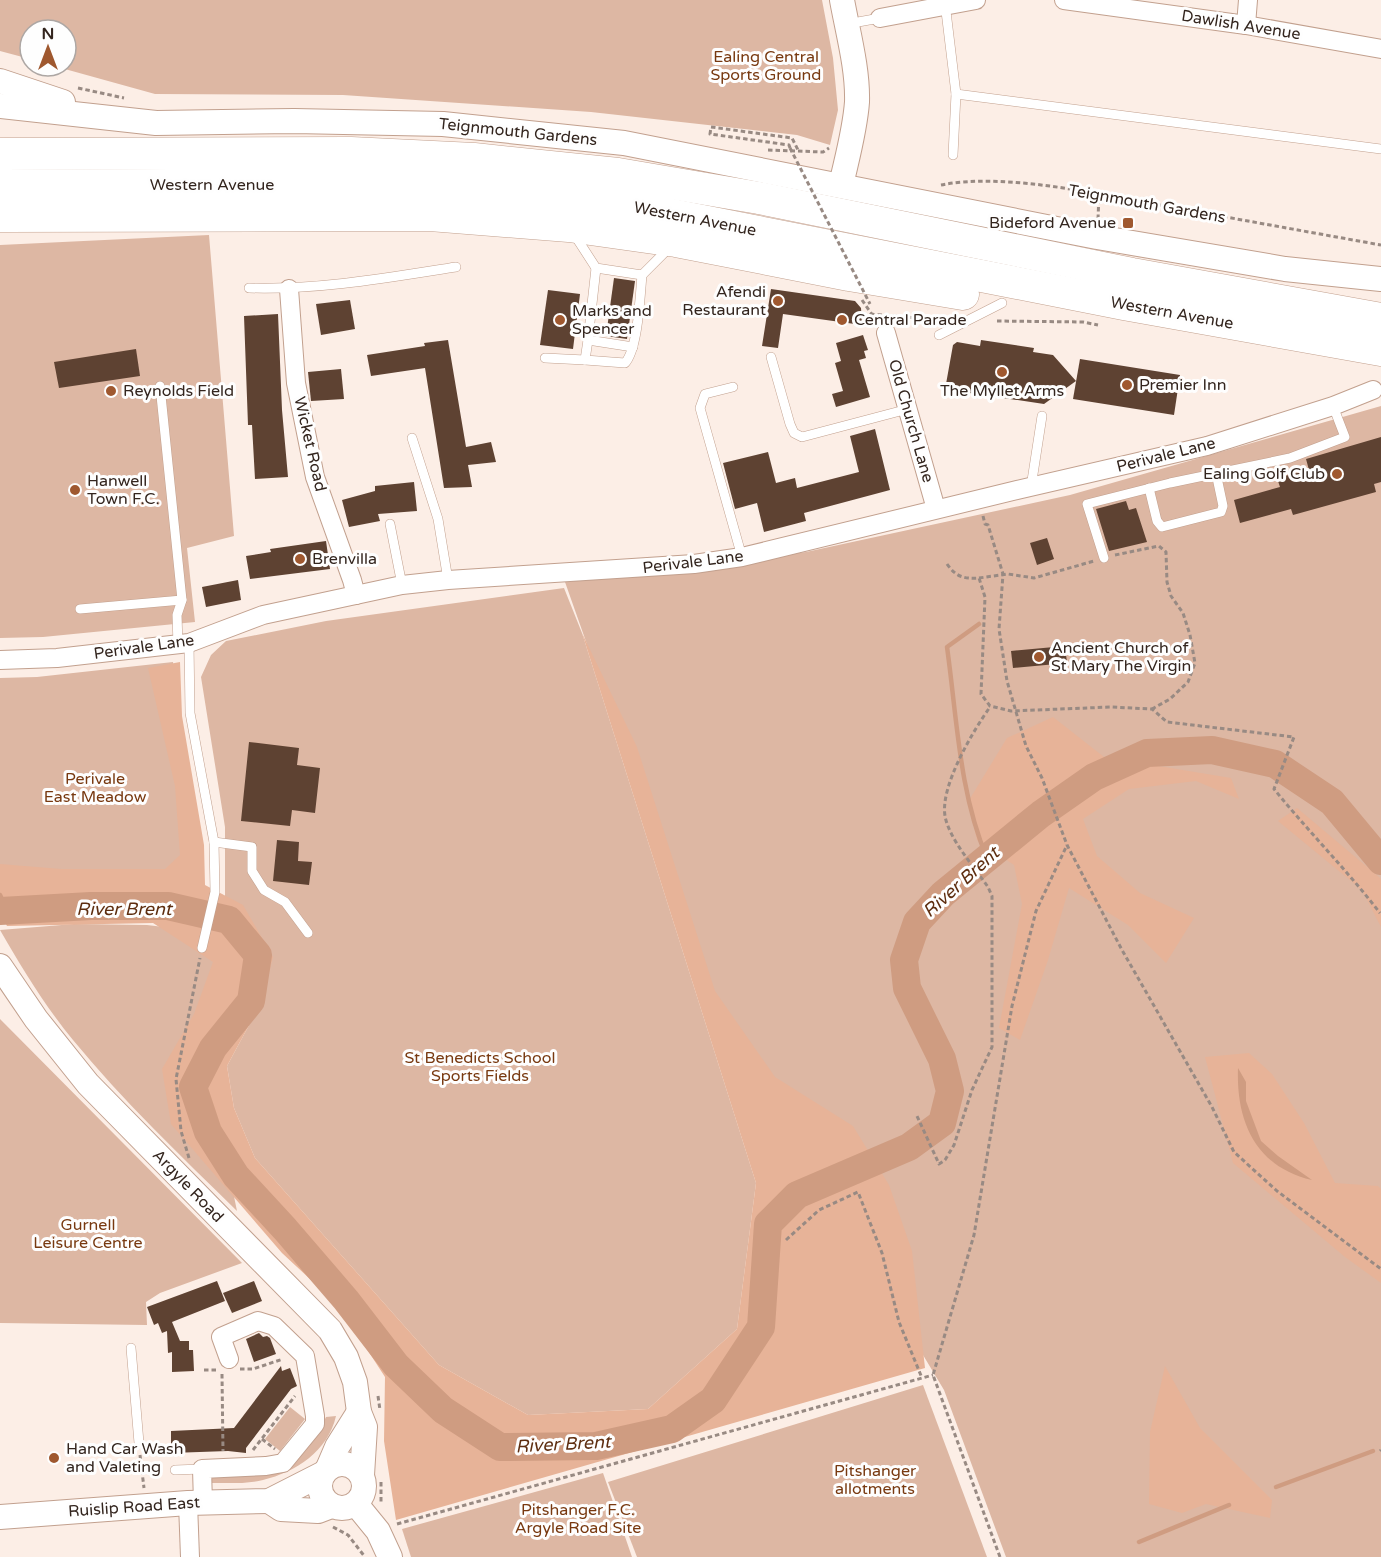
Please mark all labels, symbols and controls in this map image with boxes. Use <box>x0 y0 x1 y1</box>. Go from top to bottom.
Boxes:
street label: Dawlish Avenue <box>1180 6 1302 44</box>
north arrow <box>18 18 78 78</box>
text: N <box>42 24 54 44</box>
park label: Ealing Central Sports Ground <box>711 47 821 85</box>
street label: Teignmouth Gardens <box>438 114 598 150</box>
street label: Western Avenue <box>150 175 274 195</box>
street label: Teignmouth Gardens <box>1067 180 1227 228</box>
street label: Western Avenue <box>632 197 758 241</box>
place label: Bideford Avenue <box>989 213 1116 233</box>
marker: Bideford Avenue <box>1121 216 1135 230</box>
place label: Afendi Restaurant <box>682 282 766 320</box>
street label: Western Avenue <box>1109 292 1235 334</box>
marker: Afendi Restaurant <box>771 294 785 308</box>
place label: Marks and Spencer <box>572 301 652 339</box>
place label: Central Parade <box>854 310 966 330</box>
marker: Marks and Spencer <box>553 313 567 327</box>
marker: Central Parade <box>835 313 849 327</box>
street label: Old Church Lane <box>884 357 938 485</box>
marker: The Myllet Arms <box>995 365 1009 379</box>
place label: Premier Inn <box>1139 375 1226 395</box>
marker: Premier Inn <box>1120 378 1134 392</box>
place label: Reynolds Field <box>123 381 234 401</box>
place label: The Myllet Arms <box>940 381 1064 401</box>
marker: Reynolds Field <box>104 384 118 398</box>
street label: Wicket Road <box>289 395 331 493</box>
street label: Perivale Lane <box>1114 433 1218 477</box>
place label: Ealing Golf Club <box>1203 464 1325 484</box>
marker: Ealing Golf Club <box>1330 467 1344 481</box>
place label: Hanwell Town F.C. <box>87 471 160 509</box>
marker: Hanwell Town F.C. <box>68 483 82 497</box>
street label: Perivale Lane <box>642 546 744 578</box>
place label: Brenvilla <box>312 549 377 569</box>
marker: Brenvilla <box>293 552 307 566</box>
street label: Perivale Lane <box>92 630 196 664</box>
place label: Ancient Church of St Mary The Virgin <box>1051 638 1191 676</box>
marker: Ancient Church of St Mary The Virgin <box>1032 650 1046 664</box>
park label: Perivale East Meadow <box>44 769 147 807</box>
water label: River Brent <box>918 841 1005 922</box>
water label: River Brent <box>76 898 174 920</box>
park label: St Benedicts School Sports Fields <box>405 1048 555 1086</box>
street label: Argyle Road <box>148 1145 228 1227</box>
park label: Gurnell Leisure Centre <box>33 1215 143 1253</box>
water label: River Brent <box>515 1430 613 1457</box>
place label: Hand Car Wash and Valeting <box>66 1439 183 1477</box>
marker: Hand Car Wash and Valeting <box>47 1451 61 1465</box>
park label: Pitshanger allotments <box>834 1461 917 1499</box>
street label: Ruislip Road East <box>67 1492 201 1522</box>
park label: Pitshanger F.C. Argyle Road Site <box>515 1500 641 1538</box>

